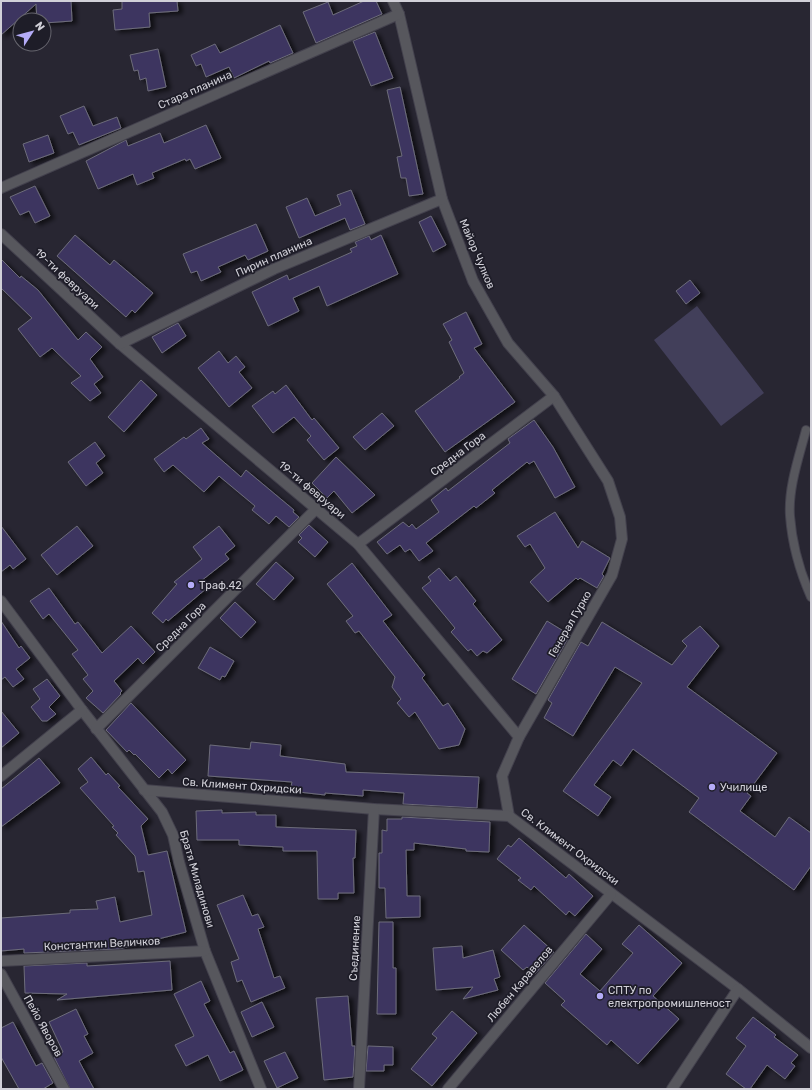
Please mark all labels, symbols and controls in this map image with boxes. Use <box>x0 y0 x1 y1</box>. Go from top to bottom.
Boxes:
north arrow <box>12 12 52 52</box>
text: N <box>32 19 47 34</box>
street label: Стара планина <box>156 68 234 112</box>
street label: Майор Чулков <box>456 217 498 291</box>
street label: Пирин планина <box>234 234 314 280</box>
street label: 19-ти февруари <box>32 246 102 312</box>
street label: Средна Гора <box>428 429 488 479</box>
street label: 19-ти февруари <box>276 458 348 522</box>
place label: Траф.42 <box>199 579 242 592</box>
marker: Траф.42 <box>186 580 196 590</box>
street label: Генерал Гурко <box>546 588 594 660</box>
street label: Средна Гора <box>153 599 209 655</box>
street label: Св. Климент Охридски <box>182 775 302 797</box>
place label: Училище <box>720 781 767 794</box>
marker: Училище <box>707 782 717 792</box>
street label: Св. Климент Охридски <box>518 806 622 888</box>
street label: Братя Миладинови <box>177 829 217 929</box>
street label: Съединение <box>347 915 363 981</box>
street label: Константин Величков <box>43 934 161 954</box>
street label: Любен Каравелов <box>484 943 556 1025</box>
place label: СПТУ по електропромишленост <box>608 984 731 1010</box>
marker: СПТУ по електропромишленост <box>595 991 605 1001</box>
street label: Пейо Яворов <box>21 993 65 1059</box>

